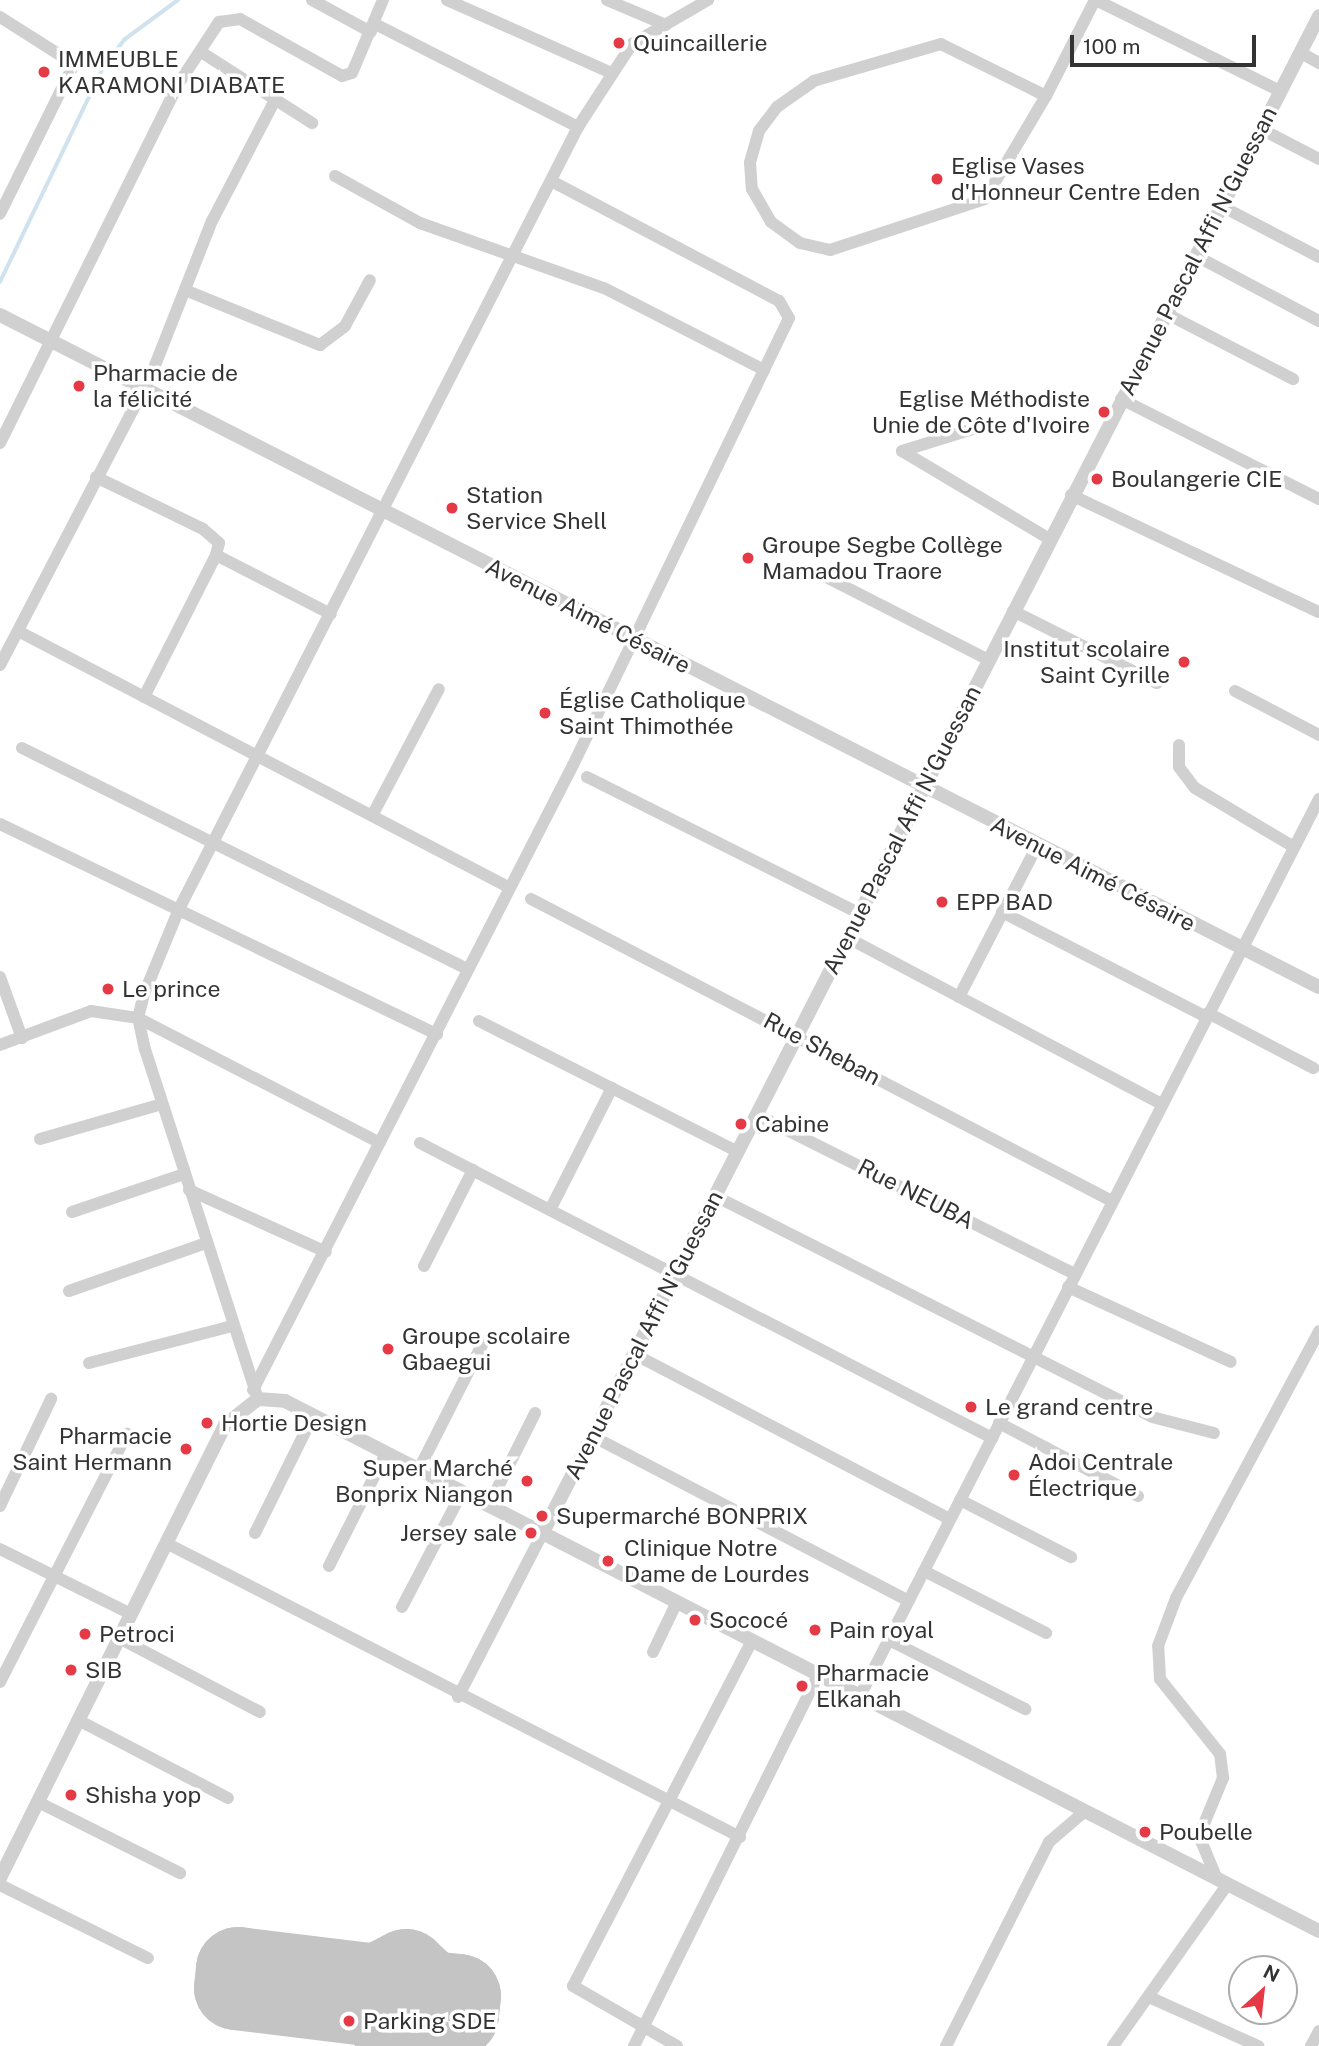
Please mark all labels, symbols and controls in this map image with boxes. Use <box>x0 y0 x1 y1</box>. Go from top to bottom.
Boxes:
scale bar <box>1074 21 1260 65</box>
place label: Quincaillerie <box>633 29 767 57</box>
text: 100 m <box>1083 34 1140 59</box>
marker: Quincaillerie <box>611 35 627 51</box>
place label: IMMEUBLE KARAMONI DIABATE <box>58 45 285 99</box>
marker: IMMEUBLE KARAMONI DIABATE <box>36 64 52 80</box>
street label: Avenue Pascal Affi N'Guessan <box>1113 102 1283 400</box>
place label: Eglise Vases d'Honneur Centre Eden <box>951 152 1200 206</box>
marker: Eglise Vases d'Honneur Centre Eden <box>929 171 945 187</box>
place label: Pharmacie de la félicité <box>93 359 239 413</box>
marker: Pharmacie de la félicité <box>71 378 87 394</box>
place label: Eglise Méthodiste Unie de Côte d'Ivoire <box>871 385 1090 439</box>
marker: Eglise Méthodiste Unie de Côte d'Ivoire <box>1096 404 1112 420</box>
place label: Boulangerie CIE <box>1111 465 1283 493</box>
marker: Boulangerie CIE <box>1089 471 1105 487</box>
place label: Station Service Shell <box>466 481 607 535</box>
marker: Station Service Shell <box>444 500 460 516</box>
place label: Groupe Segbe Collège Mamadou Traore <box>762 531 1003 585</box>
marker: Groupe Segbe Collège Mamadou Traore <box>740 550 756 566</box>
street label: Avenue Aimé Césaire <box>481 552 695 680</box>
place label: Institut scolaire Saint Cyrille <box>1003 635 1170 689</box>
marker: Institut scolaire Saint Cyrille <box>1176 654 1192 670</box>
street label: Avenue Pascal Affi N'Guessan <box>817 681 987 979</box>
place label: Église Catholique Saint Thimothée <box>559 686 746 740</box>
marker: Église Catholique Saint Thimothée <box>537 705 553 721</box>
street label: Avenue Aimé Césaire <box>986 810 1200 938</box>
place label: EPP BAD <box>956 888 1053 916</box>
marker: EPP BAD <box>934 894 950 910</box>
place label: Le prince <box>122 975 221 1003</box>
marker: Le prince <box>100 981 116 997</box>
street label: Rue Sheban <box>759 1007 885 1091</box>
place label: Cabine <box>755 1110 829 1138</box>
marker: Cabine <box>733 1116 749 1132</box>
street label: Rue NEUBA <box>853 1153 979 1235</box>
street label: Avenue Pascal Affi N'Guessan <box>559 1186 729 1484</box>
place label: Groupe scolaire Gbaegui <box>402 1322 571 1376</box>
marker: Groupe scolaire Gbaegui <box>380 1341 396 1357</box>
place label: Le grand centre <box>985 1393 1154 1421</box>
marker: Le grand centre <box>963 1399 979 1415</box>
place label: Hortie Design <box>221 1409 367 1437</box>
marker: Hortie Design <box>199 1415 215 1431</box>
place label: Pharmacie Saint Hermann <box>12 1422 172 1476</box>
marker: Pharmacie Saint Hermann <box>178 1441 194 1457</box>
place label: Adoi Centrale Électrique <box>1028 1448 1173 1502</box>
place label: Super Marché Bonprix Niangon <box>335 1454 513 1508</box>
marker: Adoi Centrale Électrique <box>1006 1467 1022 1483</box>
marker: Super Marché Bonprix Niangon <box>519 1473 535 1489</box>
place label: Supermarché BONPRIX <box>556 1502 808 1530</box>
marker: Supermarché BONPRIX <box>534 1508 550 1524</box>
place label: Jersey sale <box>400 1519 517 1547</box>
marker: Jersey sale <box>523 1525 539 1541</box>
place label: Clinique Notre Dame de Lourdes <box>624 1534 810 1588</box>
marker: Clinique Notre Dame de Lourdes <box>598 1551 618 1571</box>
place label: Sococé <box>709 1606 788 1634</box>
marker: Sococé <box>687 1612 703 1628</box>
place label: Pain royal <box>829 1616 934 1644</box>
place label: Petroci <box>99 1620 175 1648</box>
marker: Pain royal <box>807 1622 823 1638</box>
marker: Petroci <box>77 1626 93 1642</box>
place label: SIB <box>85 1656 122 1684</box>
place label: Pharmacie Elkanah <box>816 1659 929 1713</box>
marker: SIB <box>63 1662 79 1678</box>
marker: Pharmacie Elkanah <box>794 1678 810 1694</box>
place label: Shisha yop <box>85 1781 201 1809</box>
marker: Shisha yop <box>63 1787 79 1803</box>
place label: Poubelle <box>1159 1818 1253 1846</box>
marker: Poubelle <box>1137 1824 1153 1840</box>
north arrow <box>1228 1955 1298 2025</box>
text: N <box>1260 1960 1283 1986</box>
place label: Parking SDE <box>363 2007 497 2035</box>
marker: Parking SDE <box>341 2013 357 2029</box>

